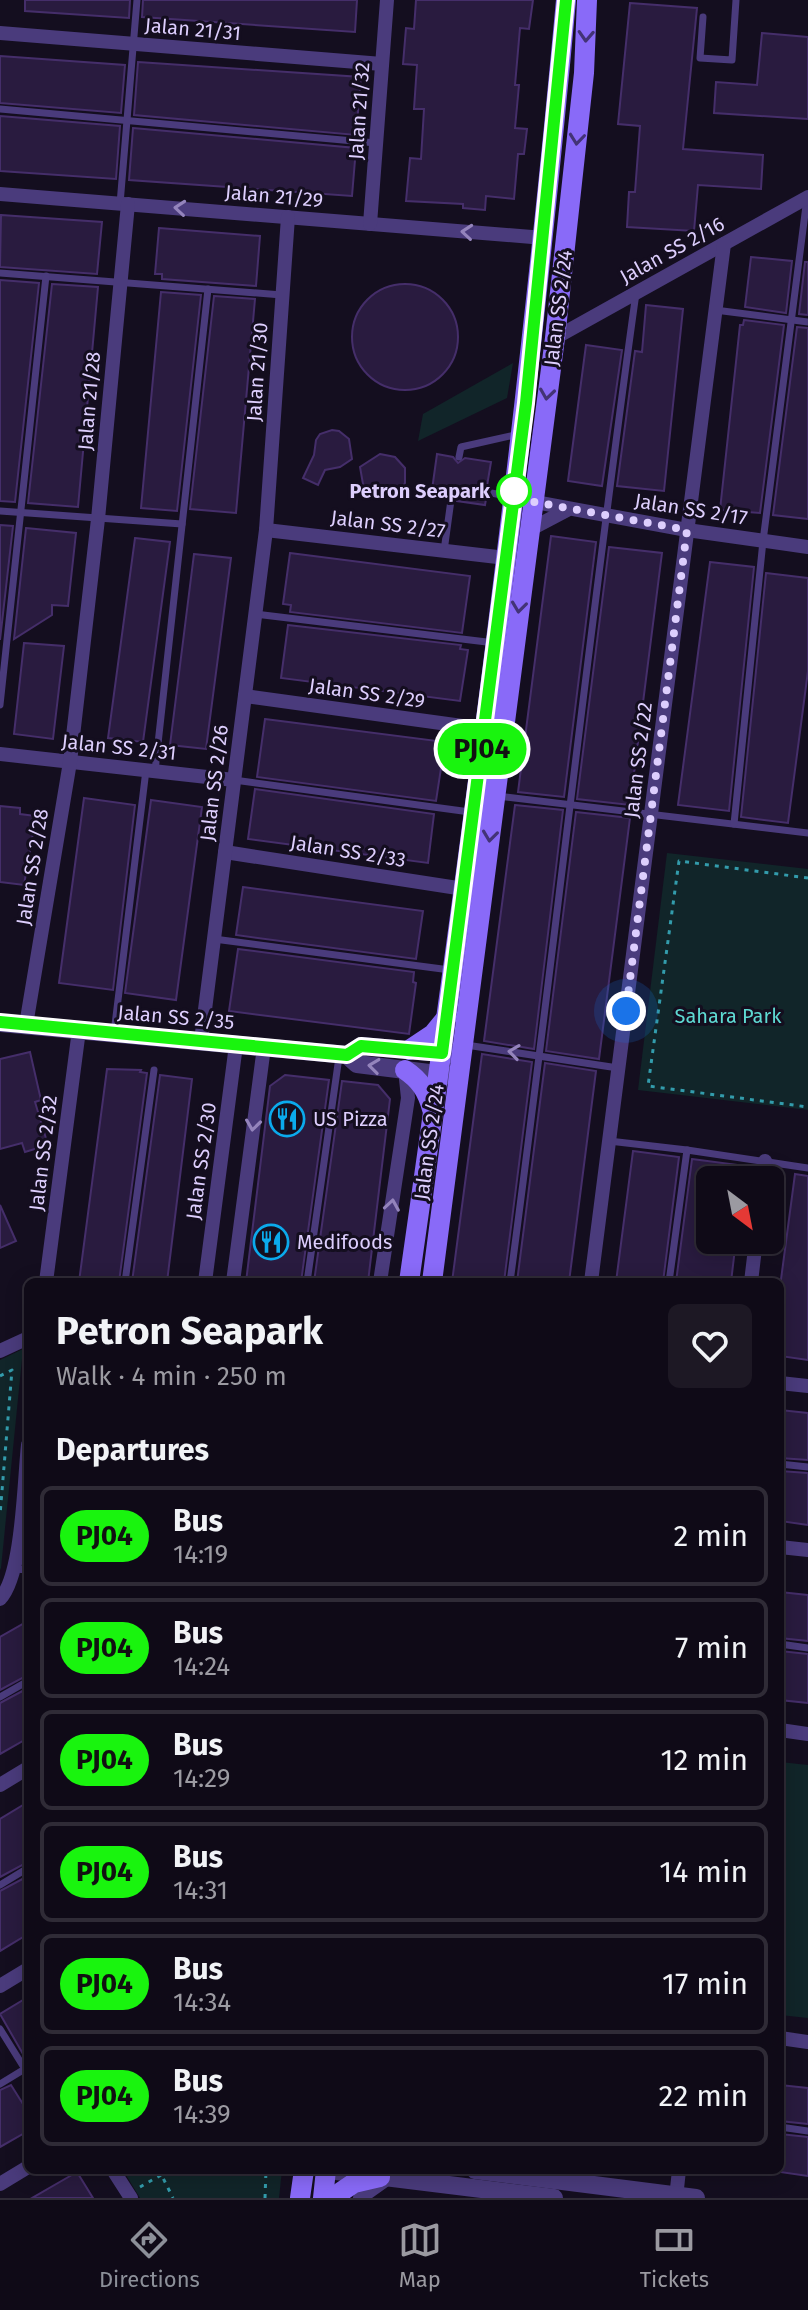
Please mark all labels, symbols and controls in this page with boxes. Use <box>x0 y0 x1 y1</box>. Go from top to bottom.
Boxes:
street label: Jalan 21/31 <box>144 13 242 45</box>
one-way arrow <box>577 30 594 43</box>
street label: Jalan 21/32 <box>344 61 374 161</box>
one-way arrow <box>569 133 586 146</box>
street label: Jalan 21/29 <box>224 180 324 212</box>
one-way arrow <box>173 200 186 217</box>
street label: Jalan SS 2/16 <box>616 211 728 289</box>
one-way arrow <box>460 223 473 240</box>
street label: Jalan SS 2/24 <box>539 248 577 367</box>
street label: Jalan 21/30 <box>242 322 272 422</box>
street label: Jalan 21/28 <box>73 351 105 451</box>
one-way arrow <box>539 387 556 401</box>
marker: Petron Seapark <box>497 474 531 508</box>
place label: Petron Seapark <box>349 479 491 503</box>
street label: Jalan SS 2/17 <box>633 488 749 530</box>
street label: Jalan SS 2/27 <box>329 505 447 543</box>
one-way arrow <box>511 600 528 614</box>
street label: Jalan SS 2/29 <box>307 673 427 713</box>
street label: Jalan SS 2/22 <box>619 701 657 819</box>
street label: Jalan SS 2/26 <box>195 723 233 843</box>
line badge: PJ04 <box>426 723 538 775</box>
street label: Jalan SS 2/31 <box>60 729 178 765</box>
text: PJ04 <box>454 732 510 765</box>
street label: Jalan SS 2/28 <box>11 807 53 927</box>
one-way arrow <box>482 829 499 843</box>
street label: Jalan SS 2/33 <box>288 830 408 872</box>
your location <box>606 991 646 1031</box>
street label: Jalan SS 2/35 <box>117 1000 235 1034</box>
park label: Sahara Park <box>675 1004 782 1028</box>
one-way arrow <box>507 1044 521 1061</box>
one-way arrow <box>367 1058 380 1075</box>
street label: Jalan SS 2/24 <box>409 1082 449 1202</box>
street label: Jalan SS 2/32 <box>24 1094 62 1212</box>
restaurant icon: US Pizza <box>268 1100 306 1138</box>
street label: Jalan SS 2/30 <box>181 1101 221 1221</box>
place label: US Pizza <box>313 1107 388 1131</box>
one-way arrow <box>245 1119 262 1132</box>
north arrow <box>696 1166 784 1254</box>
map controls <box>696 1166 784 1254</box>
one-way arrow <box>383 1198 400 1212</box>
restaurant icon: Medifoods <box>252 1223 290 1261</box>
place label: Medifoods <box>297 1230 392 1254</box>
button: heart <box>668 1304 752 1388</box>
text: Petron Seapark <box>56 1308 323 1354</box>
text: Walk · 4 min · 250 m <box>56 1361 287 1392</box>
text: Departures <box>56 1432 209 1468</box>
text: Bus <box>173 1503 223 1539</box>
text: 2 min <box>673 1518 748 1554</box>
text: PJ04 <box>76 1519 133 1552</box>
text: 14:19 <box>173 1539 228 1570</box>
text: Bus <box>173 1615 223 1651</box>
text: 7 min <box>675 1630 748 1666</box>
text: PJ04 <box>76 1631 133 1664</box>
text: 14:24 <box>173 1651 230 1682</box>
text: Bus <box>173 1727 223 1763</box>
text: 12 min <box>660 1742 748 1778</box>
text: PJ04 <box>76 1743 133 1776</box>
text: 14:29 <box>173 1763 230 1794</box>
text: Bus <box>173 1839 223 1875</box>
text: 14 min <box>659 1854 748 1890</box>
text: PJ04 <box>76 1855 133 1888</box>
text: 14:31 <box>173 1875 228 1906</box>
text: Bus <box>173 1951 223 1987</box>
text: 17 min <box>662 1966 748 2002</box>
text: PJ04 <box>76 1967 133 2000</box>
text: 14:34 <box>173 1987 231 2018</box>
text: Bus <box>173 2063 223 2099</box>
text: 22 min <box>659 2078 748 2114</box>
text: PJ04 <box>76 2079 133 2112</box>
text: 14:39 <box>173 2099 231 2130</box>
tab: Directions <box>99 2218 200 2293</box>
tab: Map <box>398 2218 442 2293</box>
tab: Tickets <box>640 2218 709 2293</box>

